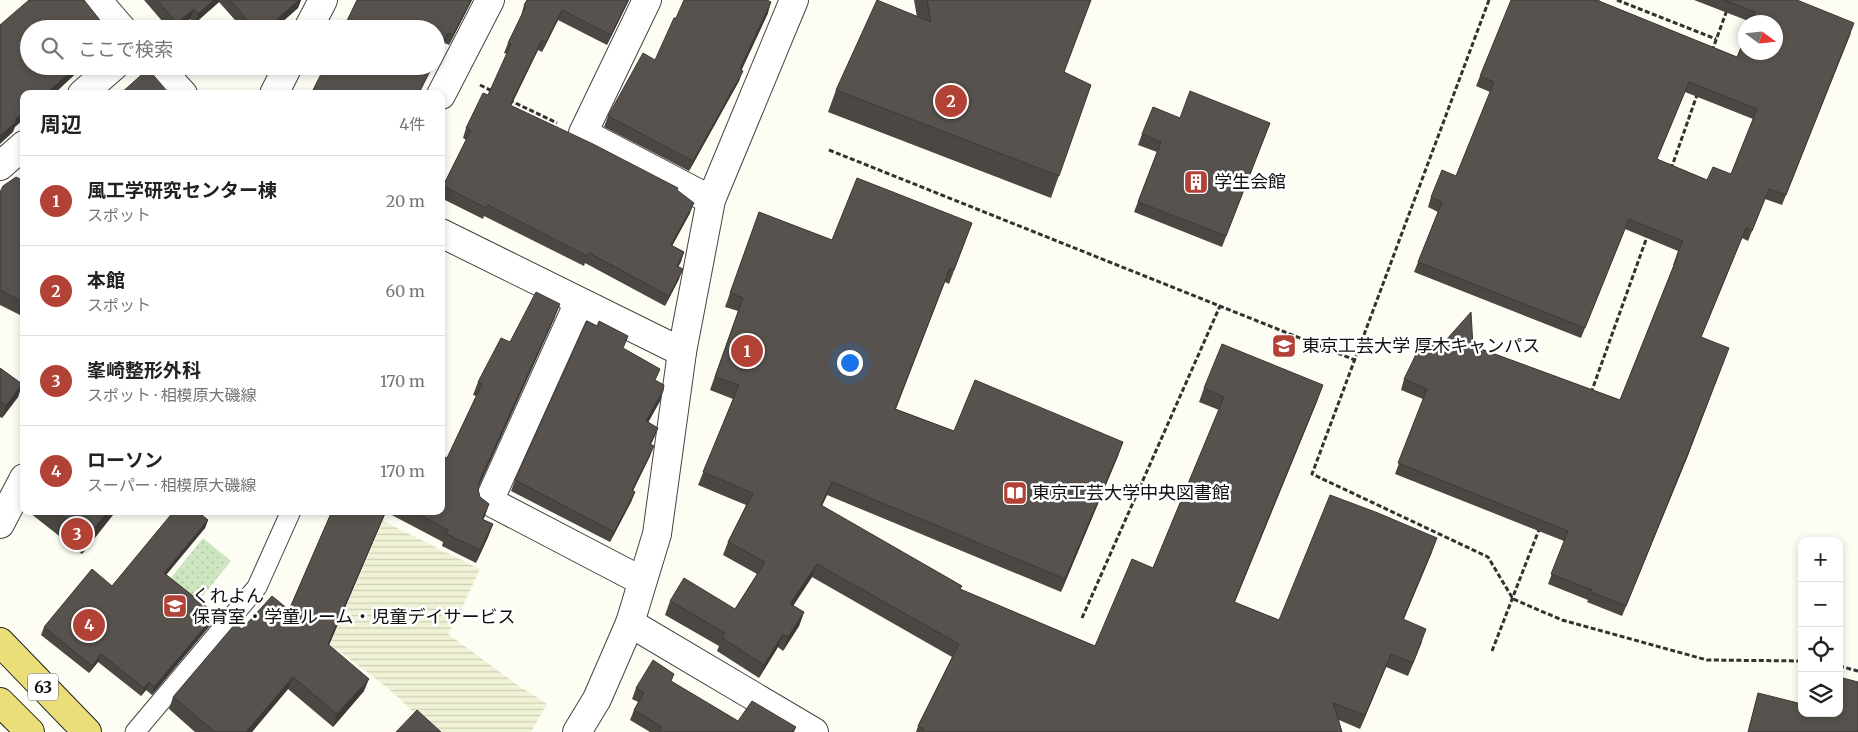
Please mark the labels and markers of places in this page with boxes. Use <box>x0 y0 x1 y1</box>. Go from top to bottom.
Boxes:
pin: 2 <box>935 82 967 120</box>
building icon: 学生会館 <box>1183 169 1209 195</box>
place label: 学生会館 <box>1214 170 1286 193</box>
pin: 1 <box>731 332 763 370</box>
school or university icon: 東京工芸大学 厚木キャンパス <box>1271 333 1297 359</box>
place label: 東京工芸大学 厚木キャンパス <box>1302 334 1540 357</box>
library icon: 東京工芸大学中央図書館 <box>1002 480 1028 506</box>
place label: 東京工芸大学中央図書館 <box>1032 481 1230 504</box>
pin: 3 <box>61 515 93 553</box>
place label: くれよん 保育室・学童ルーム・児童デイサービス <box>192 584 515 628</box>
school or university icon: くれよん 保育室・学童ルーム・児童デイサービス <box>162 593 188 619</box>
pin: 4 <box>73 606 105 644</box>

